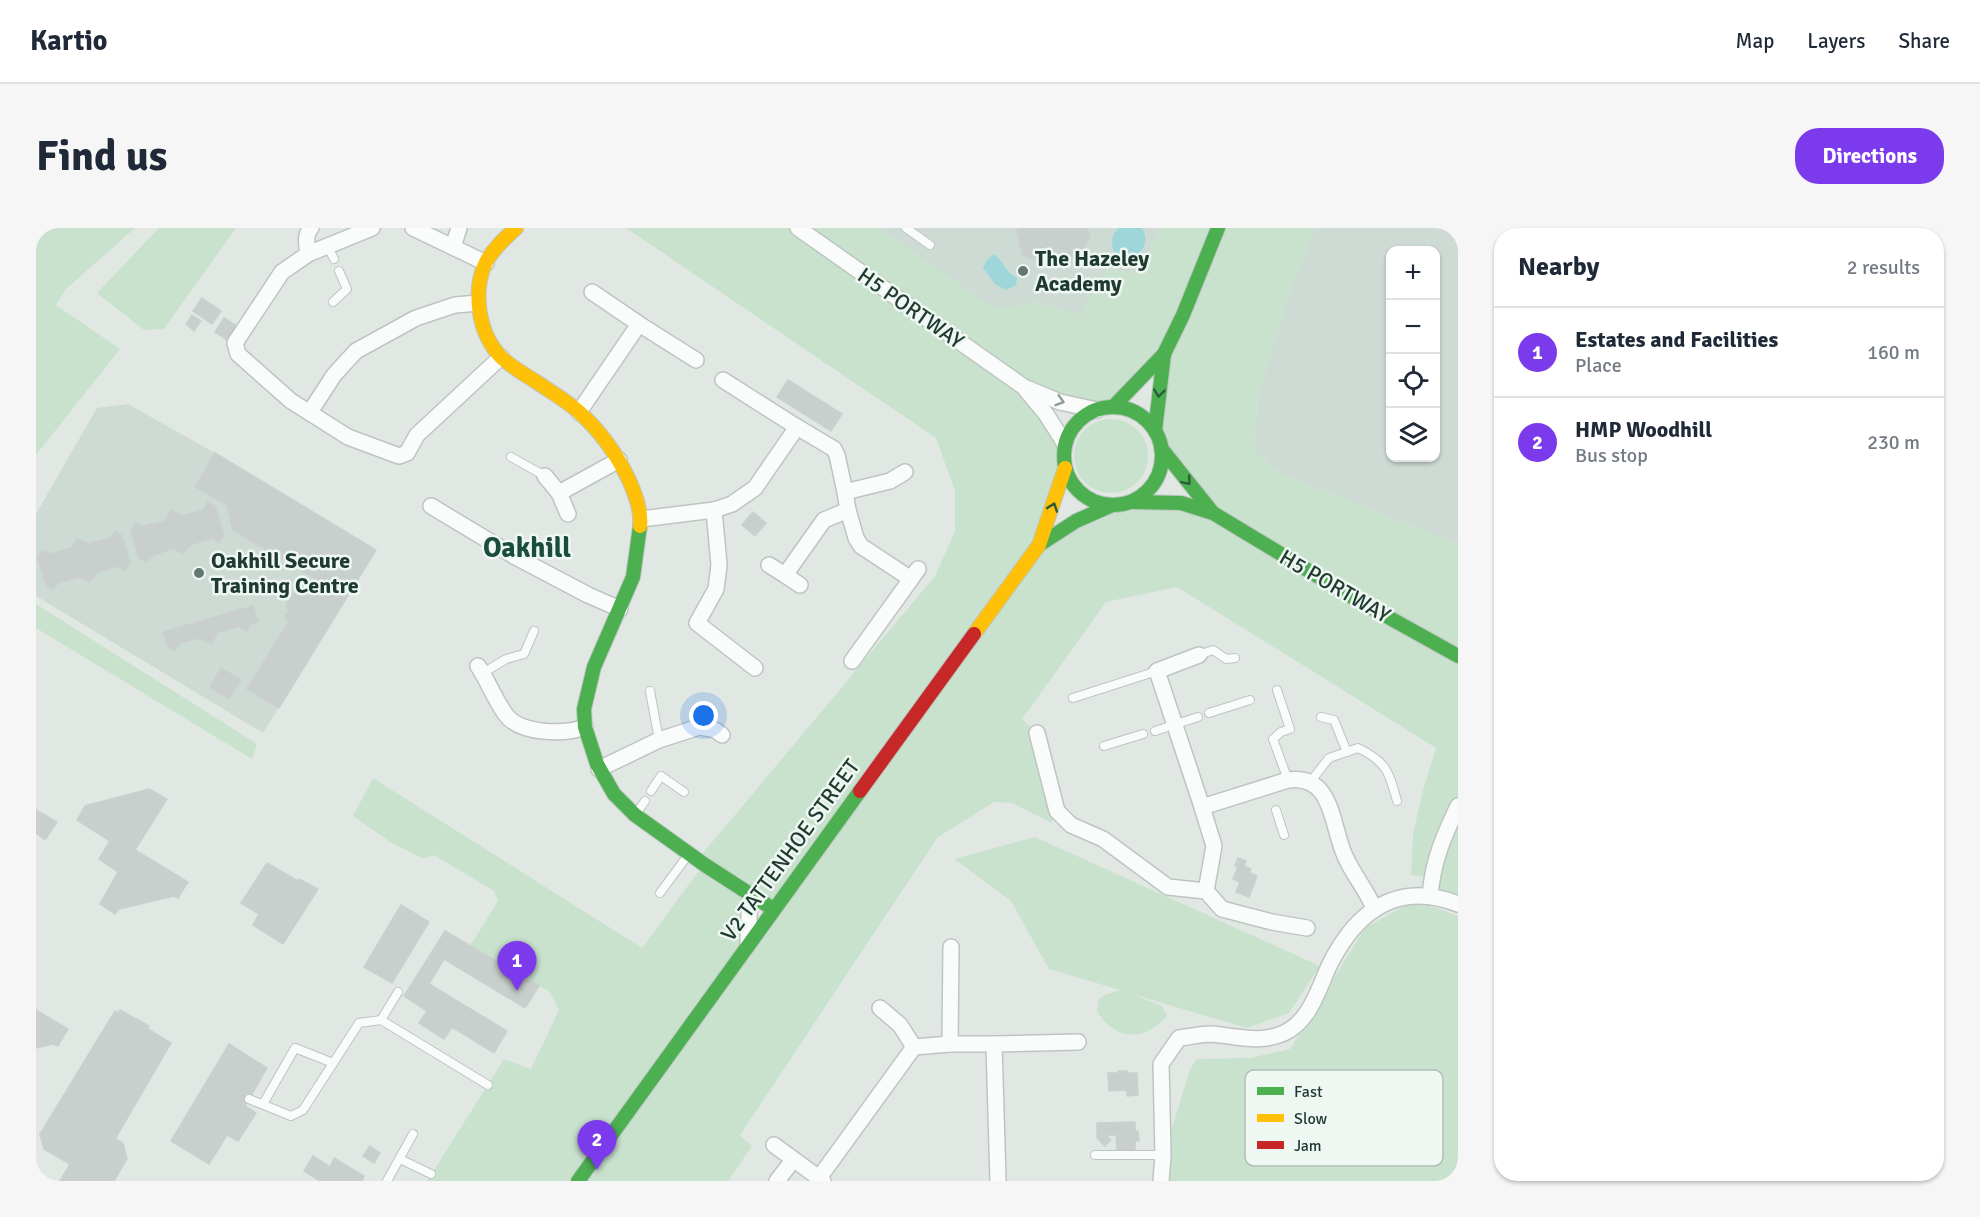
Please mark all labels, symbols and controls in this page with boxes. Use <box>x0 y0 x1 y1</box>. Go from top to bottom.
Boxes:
text: Kartio <box>30 24 107 58</box>
text: Map <box>1736 28 1774 54</box>
text: Layers <box>1807 28 1865 54</box>
text: Share <box>1898 28 1950 54</box>
button: Directions <box>1795 128 1944 184</box>
text: Find us <box>36 131 167 182</box>
place label: The Hazeley Academy <box>1035 245 1149 297</box>
map controls <box>1386 246 1440 462</box>
button: + <box>1386 246 1440 300</box>
text: Nearby <box>1518 251 1599 283</box>
text: 2 results <box>1847 255 1920 280</box>
street label: H5 PORTWAY <box>853 261 969 355</box>
marker: The Hazeley Academy <box>1016 264 1030 278</box>
button: − <box>1386 300 1440 354</box>
text: Estates and Facilities <box>1575 326 1778 353</box>
text: 1 <box>1532 340 1543 365</box>
text: 160 m <box>1867 340 1920 365</box>
text: Place <box>1575 353 1622 378</box>
button: locate <box>1386 354 1440 408</box>
one-way arrow <box>1154 388 1166 397</box>
one-way arrow <box>1054 394 1065 406</box>
button: layers <box>1386 408 1440 462</box>
text: HMP Woodhill <box>1575 416 1712 443</box>
text: 2 <box>1532 430 1543 455</box>
text: 230 m <box>1867 430 1920 455</box>
text: Bus stop <box>1575 443 1648 468</box>
one-way arrow <box>1179 474 1190 485</box>
one-way arrow <box>1045 502 1058 513</box>
district label: Oakhill <box>483 531 571 565</box>
street label: H5 PORTWAY <box>1275 543 1395 629</box>
place label: Oakhill Secure Training Centre <box>211 547 359 599</box>
marker: Oakhill Secure Training Centre <box>192 566 206 580</box>
your location <box>689 701 718 730</box>
street label: V2 TATTENHOE STREET <box>715 753 865 946</box>
pin: 1 <box>498 942 536 991</box>
legend <box>1245 1070 1443 1166</box>
text: Fast <box>1294 1082 1323 1102</box>
text: Slow <box>1294 1109 1328 1129</box>
pin: 2 <box>578 1120 616 1170</box>
text: Jam <box>1294 1136 1322 1156</box>

